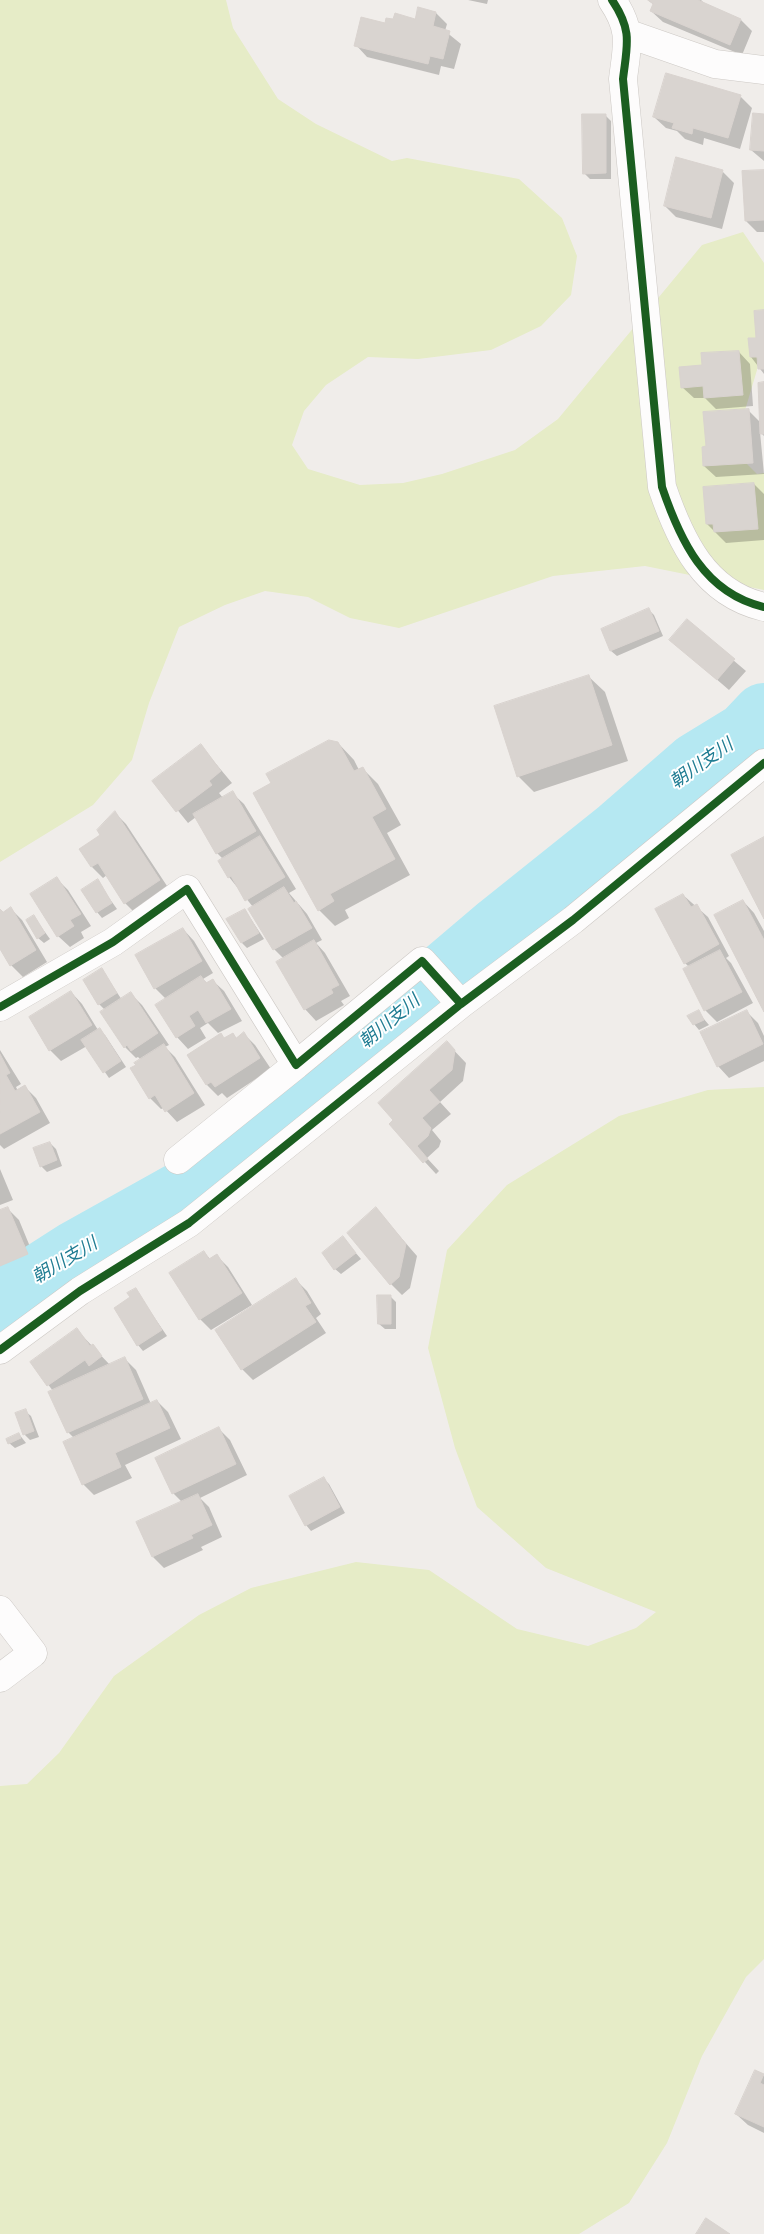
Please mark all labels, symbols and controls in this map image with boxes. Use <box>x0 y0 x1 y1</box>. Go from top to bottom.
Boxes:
water label: 朝川支川 <box>666 735 738 793</box>
water label: 朝川支川 <box>355 991 425 1053</box>
water label: 朝川支川 <box>29 1233 101 1289</box>

